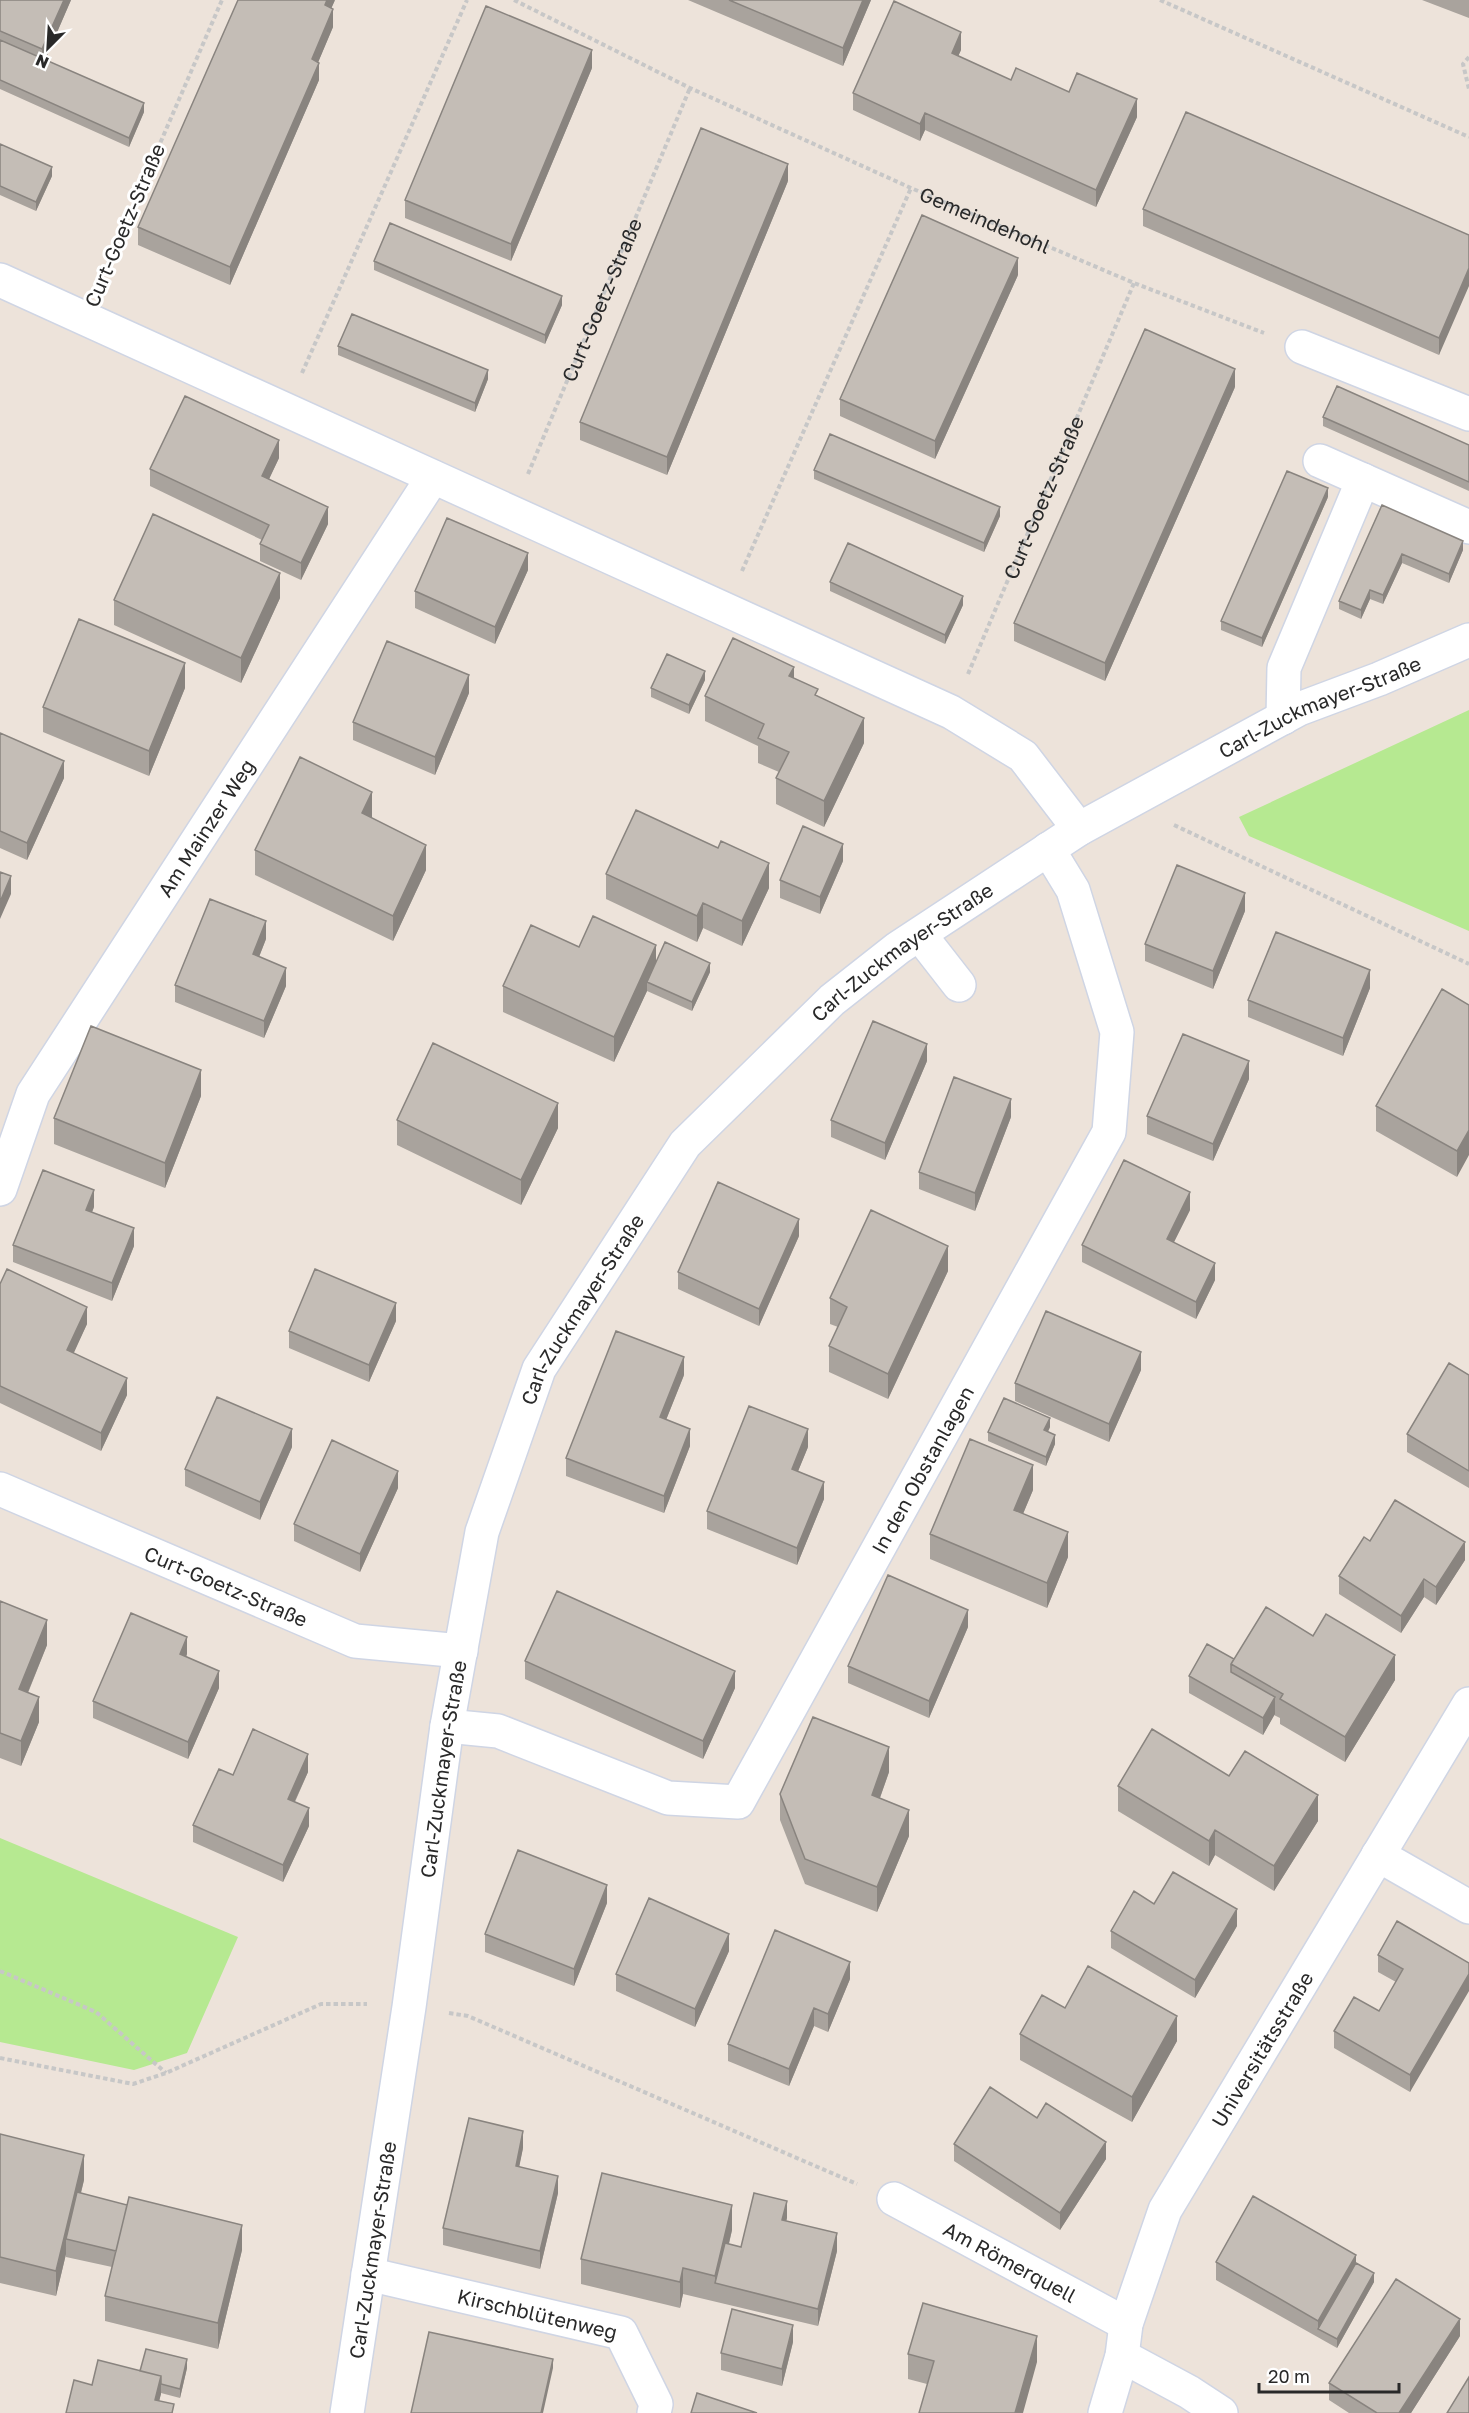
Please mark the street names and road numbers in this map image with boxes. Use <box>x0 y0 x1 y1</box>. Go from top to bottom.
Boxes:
street label: Curt-Goetz-Straße <box>79 140 169 310</box>
street label: Gemeindehohl <box>916 181 1054 258</box>
street label: Curt-Goetz-Straße <box>556 214 646 385</box>
street label: Curt-Goetz-Straße <box>998 412 1088 583</box>
street label: Carl-Zuckmayer-Straße <box>1214 650 1424 763</box>
street label: Am Mainzer Weg <box>152 754 259 901</box>
street label: Carl-Zuckmayer-Straße <box>806 877 997 1026</box>
street label: Carl-Zuckmayer-Straße <box>515 1209 649 1408</box>
street label: In den Obstanlagen <box>866 1382 978 1558</box>
street label: Curt-Goetz-Straße <box>141 1540 311 1631</box>
street label: Carl-Zuckmayer-Straße <box>415 1658 471 1879</box>
street label: Universitätsstraße <box>1206 1967 1318 2131</box>
street label: Carl-Zuckmayer-Straße <box>343 2139 400 2360</box>
street label: Am Römerquell <box>940 2216 1081 2307</box>
street label: Kirschblütenweg <box>455 2283 620 2344</box>

